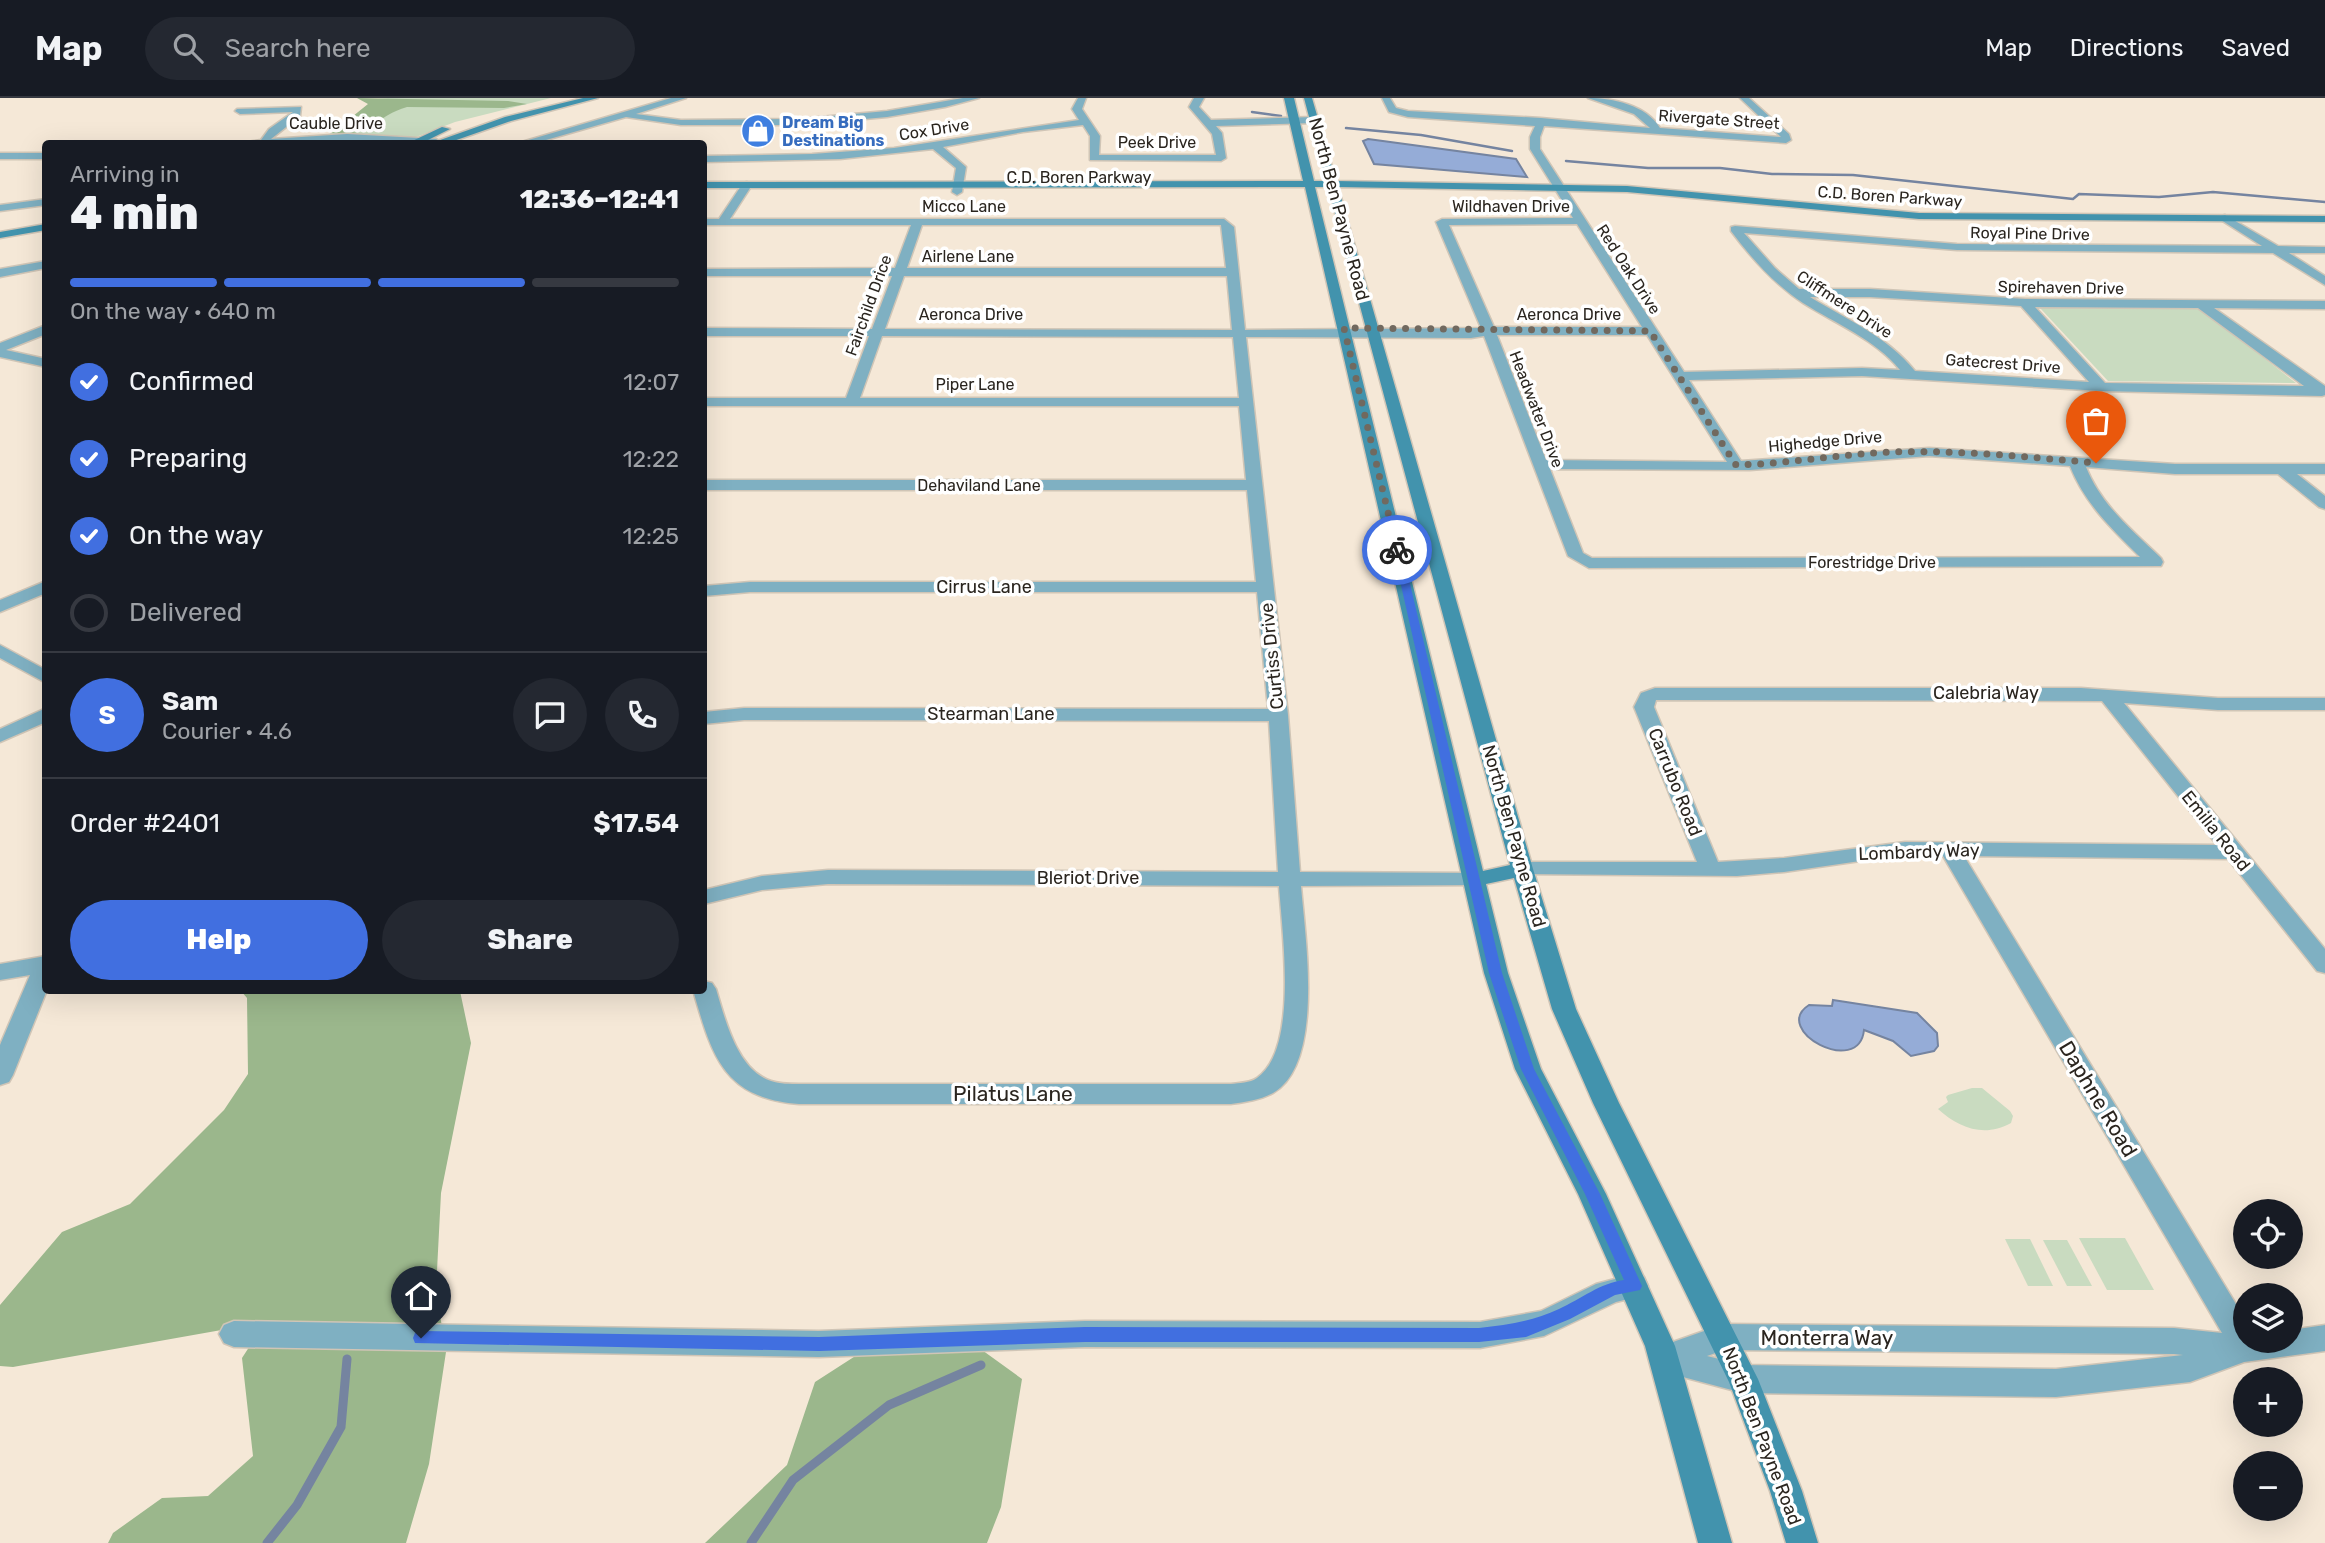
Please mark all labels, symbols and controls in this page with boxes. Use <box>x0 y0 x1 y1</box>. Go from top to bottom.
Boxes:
search box <box>145 17 635 80</box>
text: Map <box>35 29 103 68</box>
icon: search <box>169 29 207 67</box>
text: Search here <box>225 33 370 64</box>
text: Map <box>1985 34 2032 62</box>
text: Directions <box>2070 34 2183 62</box>
text: Saved <box>2221 34 2290 62</box>
street label: Rivergate Street <box>1658 106 1780 133</box>
shop icon: Dream Big Destinations <box>739 112 777 150</box>
place label: Dream Big Destinations <box>782 113 885 150</box>
street label: Cauble Drive <box>289 114 383 133</box>
street label: Cox Drive <box>898 115 970 144</box>
street label: North Ben Payne Road <box>1304 115 1374 303</box>
street label: Peek Drive <box>1118 133 1196 152</box>
text: Arriving in <box>70 160 180 188</box>
street label: C.D. Boren Parkway <box>1007 168 1152 187</box>
street label: C.D. Boren Parkway <box>1817 182 1963 211</box>
text: 12:36–12:41 <box>520 184 679 215</box>
text: 4 min <box>70 186 199 241</box>
street label: Micco Lane <box>922 197 1006 216</box>
street label: Wildhaven Drive <box>1452 197 1570 216</box>
street label: Red Oak Drive <box>1593 221 1665 318</box>
street label: Royal Pine Drive <box>1970 223 2090 244</box>
street label: Airlene Lane <box>922 247 1014 266</box>
street label: Fairchild Drice <box>841 252 896 358</box>
street label: Cliffmere Drive <box>1793 267 1896 342</box>
street label: Spirehaven Drive <box>1998 277 2124 298</box>
text: On the way · 640 m <box>70 297 276 325</box>
street label: Aeronca Drive <box>919 305 1023 324</box>
street label: Aeronca Drive <box>1517 305 1621 324</box>
street label: Headwater Drive <box>1506 348 1568 470</box>
street label: Gatecrest Drive <box>1945 350 2061 377</box>
icon: check <box>70 363 108 401</box>
text: Confirmed <box>129 366 254 397</box>
text: 12:07 <box>623 368 679 396</box>
street label: Piper Lane <box>936 375 1014 394</box>
pin <box>2066 391 2126 463</box>
icon: bag <box>2077 402 2115 440</box>
street label: Highedge Drive <box>1767 427 1883 456</box>
icon: check <box>70 440 108 478</box>
text: Preparing <box>129 443 247 474</box>
text: 12:22 <box>623 445 679 473</box>
street label: Dehaviland Lane <box>917 476 1041 495</box>
courier <box>1362 515 1432 585</box>
icon: check <box>70 517 108 555</box>
text: On the way <box>129 520 263 551</box>
text: 12:25 <box>623 522 679 550</box>
icon: bike <box>1378 531 1416 569</box>
street label: Forestridge Drive <box>1808 553 1936 572</box>
street label: Cirrus Lane <box>936 576 1032 598</box>
text: Delivered <box>129 597 242 628</box>
street label: Curtiss Drive <box>1255 602 1289 710</box>
button: chat <box>513 678 587 752</box>
button: phone <box>605 678 679 752</box>
street label: Calebria Way <box>1933 682 2039 704</box>
text: Sam <box>162 686 218 717</box>
text: S <box>98 700 116 731</box>
street label: Stearman Lane <box>927 703 1055 725</box>
text: Courier · 4.6 <box>162 717 292 745</box>
street label: Carrubo Road <box>1643 725 1707 839</box>
street label: North Ben Payne Road <box>1477 742 1551 930</box>
street label: Emilia Road <box>2177 786 2255 876</box>
text: Order #2401 <box>70 808 220 839</box>
text: $17.54 <box>593 808 679 839</box>
street label: Lombardy Way <box>1858 839 1980 865</box>
street label: Bleriot Drive <box>1037 867 1139 889</box>
button: Help <box>70 900 368 980</box>
button: Share <box>382 900 679 980</box>
street label: Daphne Road <box>2054 1036 2143 1161</box>
street label: Pilatus Lane <box>953 1081 1073 1106</box>
map controls <box>2233 1199 2303 1521</box>
button: locate <box>2233 1199 2303 1269</box>
pin <box>391 1266 451 1338</box>
icon: home <box>402 1277 440 1315</box>
button: layers <box>2233 1283 2303 1353</box>
street label: Monterra Way <box>1761 1325 1894 1350</box>
street label: North Ben Payne Road <box>1718 1344 1806 1528</box>
button: + <box>2233 1367 2303 1437</box>
button: − <box>2233 1451 2303 1521</box>

